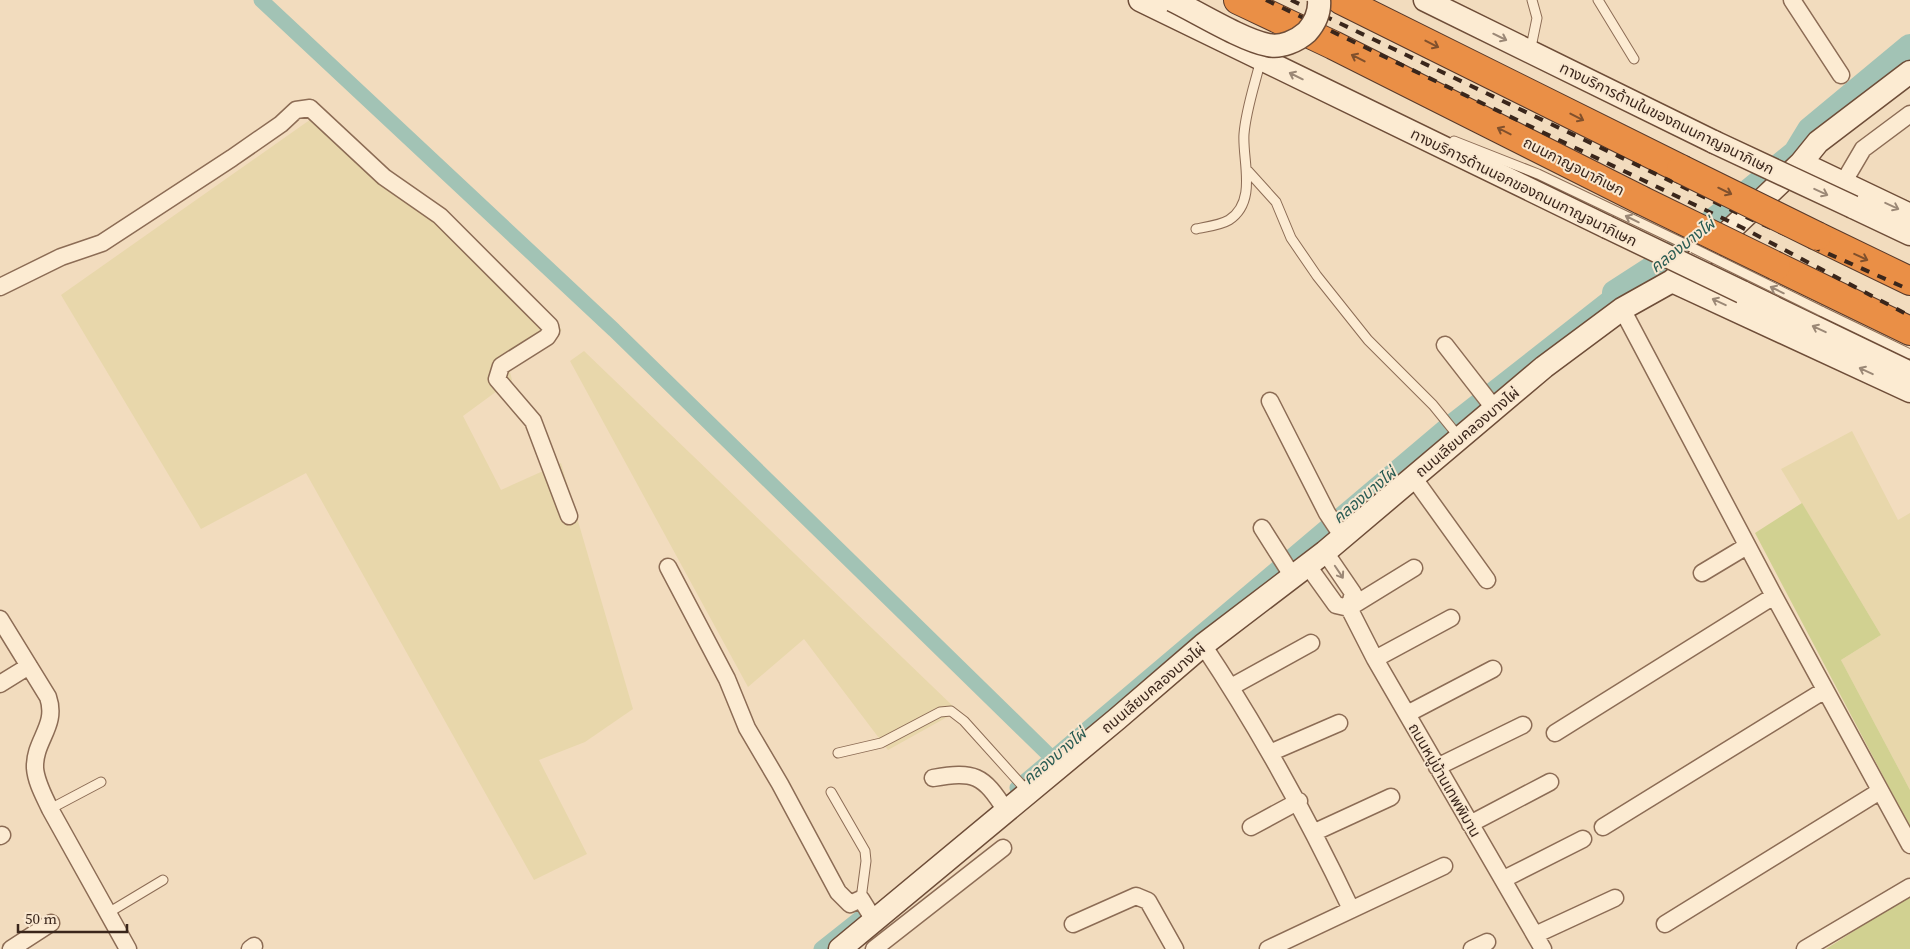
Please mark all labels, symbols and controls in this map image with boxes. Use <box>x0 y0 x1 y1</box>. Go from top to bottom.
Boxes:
one-way arrow <box>1492 33 1507 42</box>
one-way arrow <box>1424 40 1439 49</box>
one-way arrow <box>1351 52 1366 62</box>
street label: ทางบริการด้านในของถนนกาญจนาภิเษก <box>1557 58 1777 178</box>
one-way arrow <box>1289 71 1304 80</box>
one-way arrow <box>1569 113 1584 122</box>
street label: ทางบริการด้านนอกของถนนกาญจนาภิเษก <box>1407 123 1641 251</box>
one-way arrow <box>1497 125 1512 135</box>
street label: ถนนกาญจนาภิเษก <box>1520 133 1628 199</box>
one-way arrow <box>1717 186 1732 196</box>
one-way arrow <box>1813 188 1828 197</box>
one-way arrow <box>1884 202 1899 212</box>
water label: คลองบางไผ่ <box>1645 211 1721 277</box>
one-way arrow <box>1625 214 1640 224</box>
one-way arrow <box>1853 253 1868 262</box>
one-way arrow <box>1770 284 1785 294</box>
one-way arrow <box>1711 297 1726 307</box>
one-way arrow <box>1812 324 1827 333</box>
one-way arrow <box>1859 365 1874 375</box>
street label: ถนนเลียบคลองบางไผ่ <box>1410 382 1524 482</box>
water label: คลองบางไผ่ <box>1328 461 1402 528</box>
one-way arrow <box>1334 565 1344 579</box>
street label: ถนนเลียบคลองบางไผ่ <box>1096 638 1210 738</box>
street label: ถนนหมู่บ้านเทพพิมาน <box>1404 719 1486 841</box>
water label: คลองบางไผ่ <box>1018 722 1092 789</box>
scale bar <box>18 902 126 934</box>
text: 50 m <box>25 908 57 929</box>

